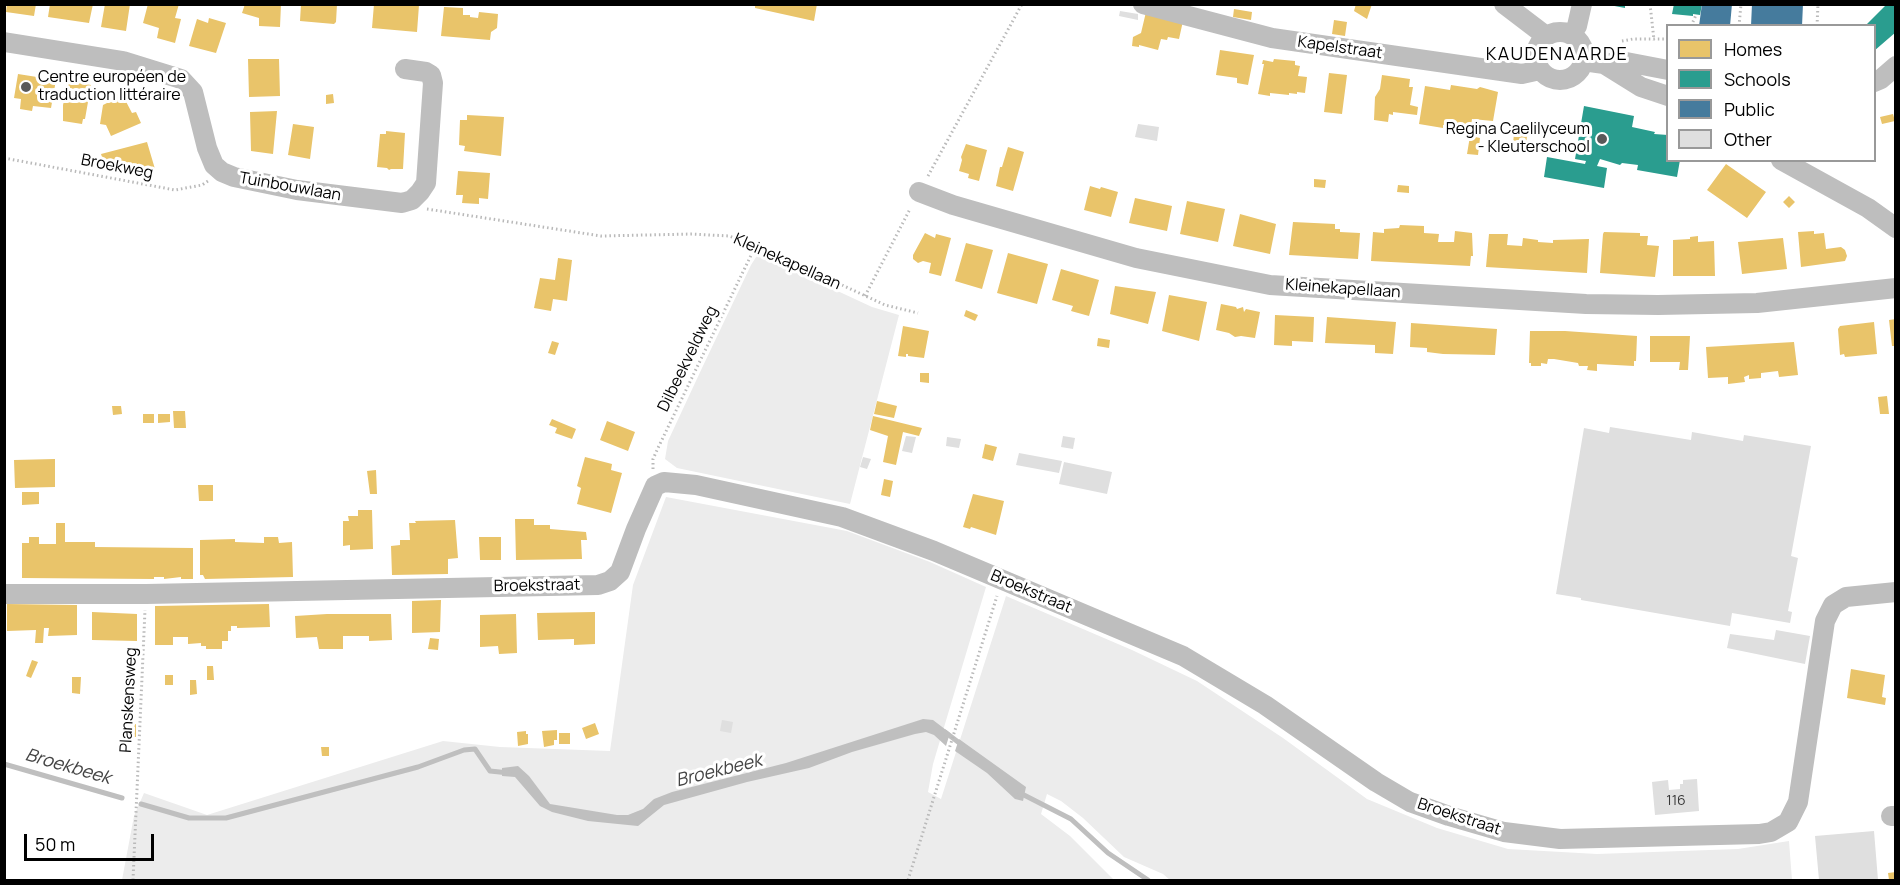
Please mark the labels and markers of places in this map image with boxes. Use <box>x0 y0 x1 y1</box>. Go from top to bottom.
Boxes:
place label: Centre européen de traduction littéraire <box>38 68 186 106</box>
marker: Centre européen de traduction littéraire <box>19 80 33 94</box>
place label: Regina Caelilyceum - Kleuterschool <box>1446 120 1590 158</box>
marker: Regina Caelilyceum - Kleuterschool <box>1595 132 1609 146</box>

